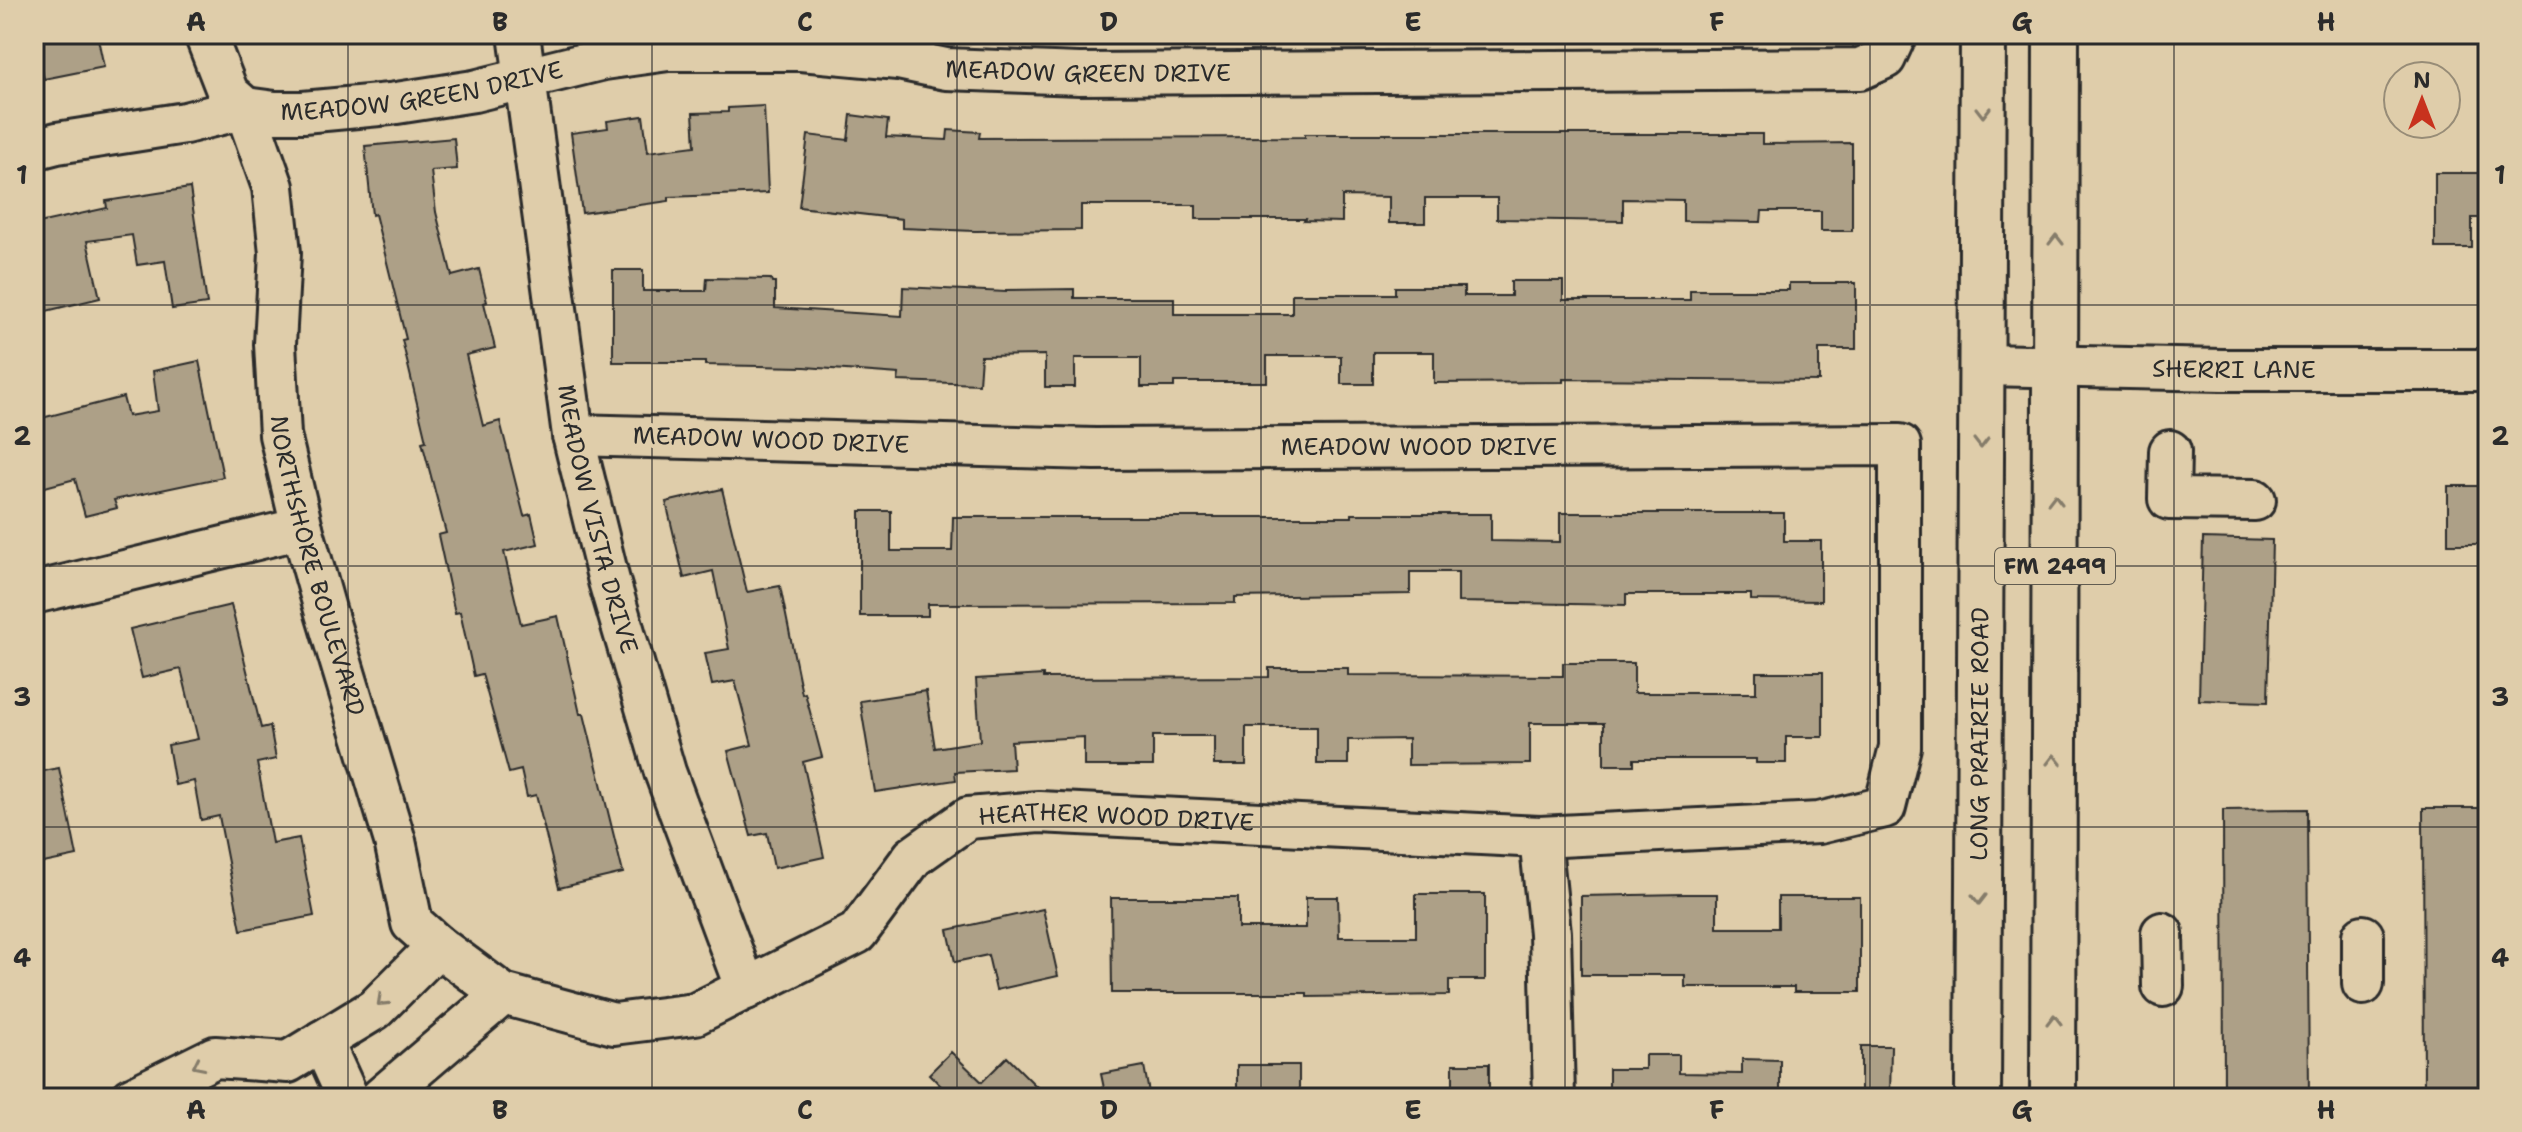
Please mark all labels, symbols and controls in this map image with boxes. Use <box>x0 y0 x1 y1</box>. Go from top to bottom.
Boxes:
text: A <box>186 4 206 39</box>
text: B <box>492 4 508 39</box>
text: C <box>797 4 813 39</box>
text: D <box>1100 4 1118 39</box>
text: E <box>1404 4 1422 39</box>
text: F <box>1709 4 1725 39</box>
text: G <box>2012 4 2033 39</box>
text: H <box>2317 4 2335 39</box>
street label: MEADOW GREEN DRIVE <box>945 53 1231 90</box>
street label: MEADOW GREEN DRIVE <box>281 54 566 128</box>
north arrow <box>2382 60 2462 140</box>
text: N <box>2413 66 2431 95</box>
one-way arrow <box>1974 106 1992 119</box>
text: 1 <box>16 157 28 192</box>
text: 1 <box>2494 157 2506 192</box>
one-way arrow <box>2047 233 2065 246</box>
street label: SHERRI LANE <box>2152 353 2316 386</box>
street label: MEADOW VISTA DRIVE <box>550 383 645 658</box>
street label: NORTHSHORE BOULEVARD <box>263 415 372 720</box>
text: 2 <box>13 418 31 453</box>
text: 2 <box>2491 418 2509 453</box>
street label: MEADOW WOOD DRIVE <box>632 419 910 461</box>
street label: MEADOW WOOD DRIVE <box>1281 431 1557 463</box>
one-way arrow <box>1972 437 1990 450</box>
one-way arrow <box>2046 493 2064 506</box>
road number: FM 2499 <box>1995 548 2115 584</box>
street label: LONG PRAIRIE ROAD <box>1963 607 1996 861</box>
text: 3 <box>13 679 31 714</box>
text: 3 <box>2491 679 2509 714</box>
one-way arrow <box>2045 753 2063 766</box>
street label: HEATHER WOOD DRIVE <box>977 796 1255 839</box>
one-way arrow <box>1970 893 1988 906</box>
text: 4 <box>13 940 31 975</box>
text: 4 <box>2491 940 2509 975</box>
one-way arrow <box>377 991 391 1006</box>
one-way arrow <box>2045 1013 2062 1026</box>
one-way arrow <box>191 1056 206 1071</box>
text: A <box>186 1092 206 1127</box>
text: B <box>492 1092 508 1127</box>
text: C <box>797 1092 813 1127</box>
text: D <box>1100 1092 1118 1127</box>
text: E <box>1404 1092 1422 1127</box>
text: F <box>1709 1092 1725 1127</box>
text: G <box>2012 1092 2033 1127</box>
text: H <box>2317 1092 2335 1127</box>

